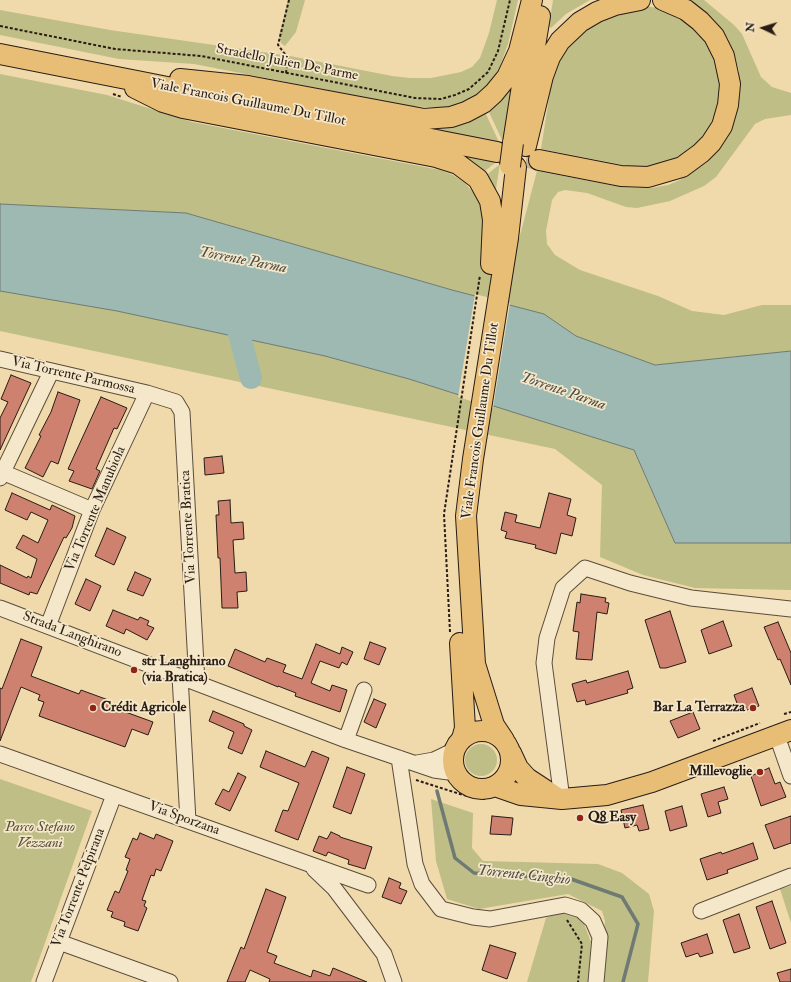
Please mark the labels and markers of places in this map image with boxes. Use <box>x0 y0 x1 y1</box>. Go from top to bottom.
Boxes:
place label: str Langhirano (via Bratica) <box>142 654 225 686</box>
marker: str Langhirano (via Bratica) <box>129 665 139 675</box>
place label: Crédit Agricole <box>101 700 186 716</box>
place label: Bar La Terrazza <box>653 700 745 716</box>
marker: Crédit Agricole <box>88 703 98 713</box>
marker: Bar La Terrazza <box>748 703 758 713</box>
place label: Millevoglie <box>689 764 752 780</box>
marker: Millevoglie <box>755 767 765 777</box>
place label: Q8 Easy <box>588 810 636 826</box>
marker: Q8 Easy <box>575 813 585 823</box>

